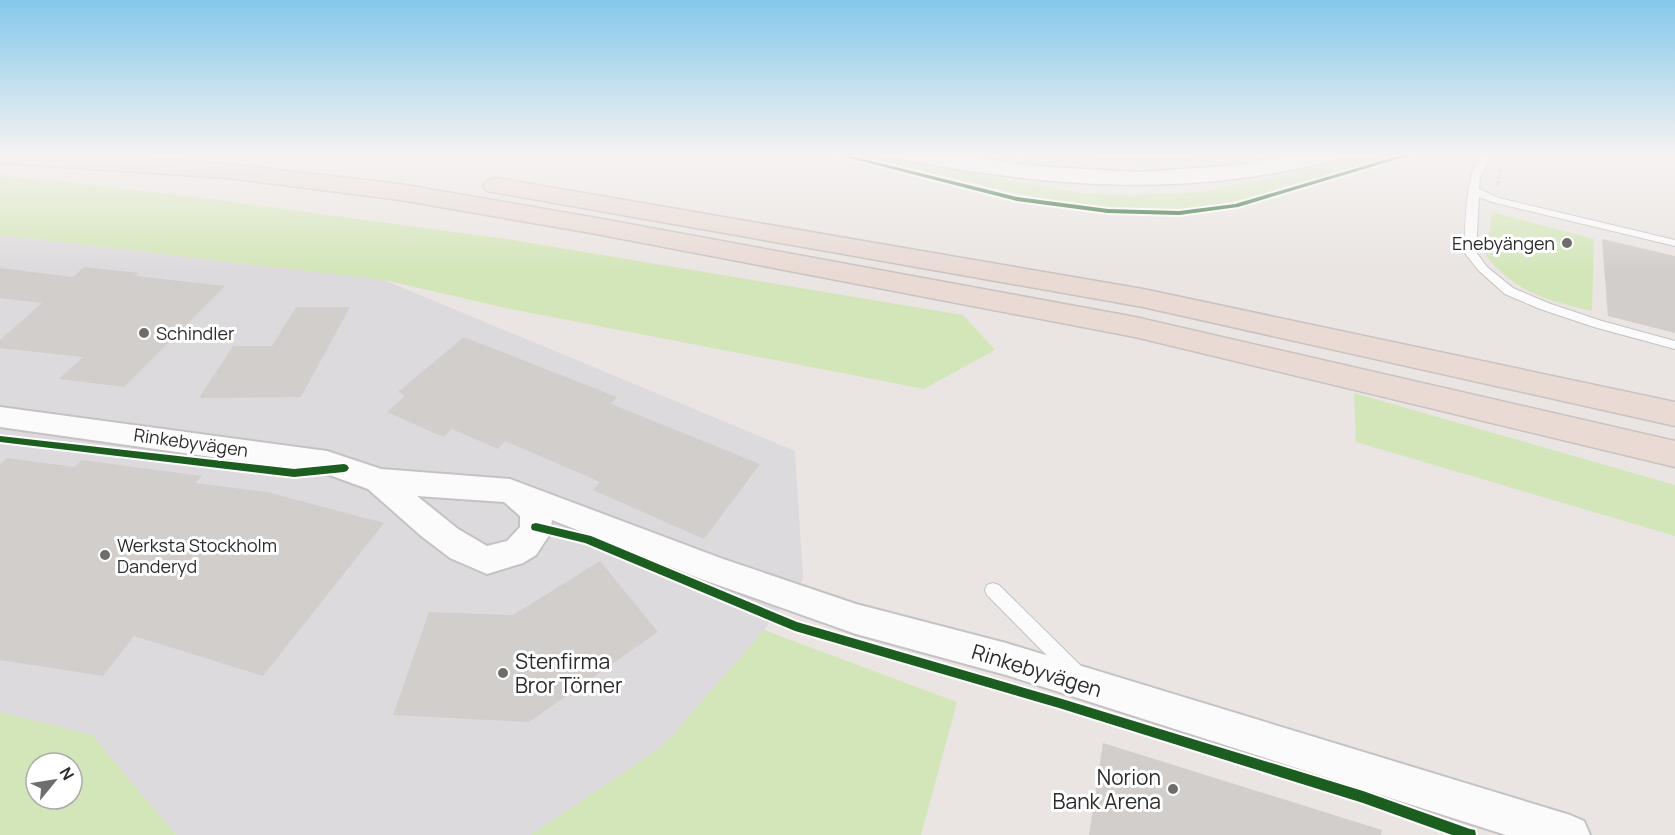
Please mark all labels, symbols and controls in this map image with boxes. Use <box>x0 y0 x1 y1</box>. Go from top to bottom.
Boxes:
place label: Enebyängen <box>1452 231 1555 255</box>
marker: Enebyängen <box>1560 236 1574 250</box>
place label: Schindler <box>156 321 235 345</box>
marker: Schindler <box>137 326 151 340</box>
street label: Rinkebyvägen <box>132 422 250 462</box>
place label: Werksta Stockholm Danderyd <box>117 533 277 578</box>
marker: Werksta Stockholm Danderyd <box>98 548 112 562</box>
street label: Rinkebyvägen <box>969 637 1105 703</box>
place label: Stenfirma Bror Törner <box>515 647 623 699</box>
marker: Stenfirma Bror Törner <box>496 666 510 680</box>
north arrow <box>24 751 84 811</box>
text: N <box>55 763 79 784</box>
place label: Norion Bank Arena <box>1053 763 1161 815</box>
marker: Norion Bank Arena <box>1166 782 1180 796</box>

